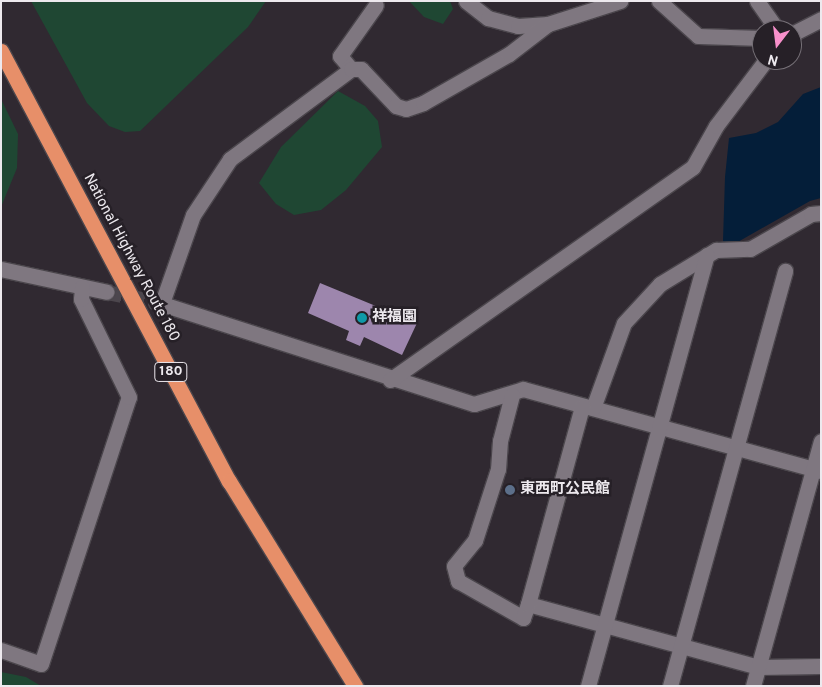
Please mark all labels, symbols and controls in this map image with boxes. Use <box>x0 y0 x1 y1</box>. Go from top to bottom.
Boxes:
north arrow <box>752 20 802 70</box>
text: N <box>766 49 780 69</box>
street label: National Highway Route 180 <box>79 171 183 345</box>
place label: 祥福園 <box>372 309 417 327</box>
marker: 祥福園 <box>356 312 368 324</box>
road number: 180 <box>154 361 188 384</box>
place label: 東西町公民館 <box>520 481 610 499</box>
marker: 東西町公民館 <box>504 484 516 496</box>

